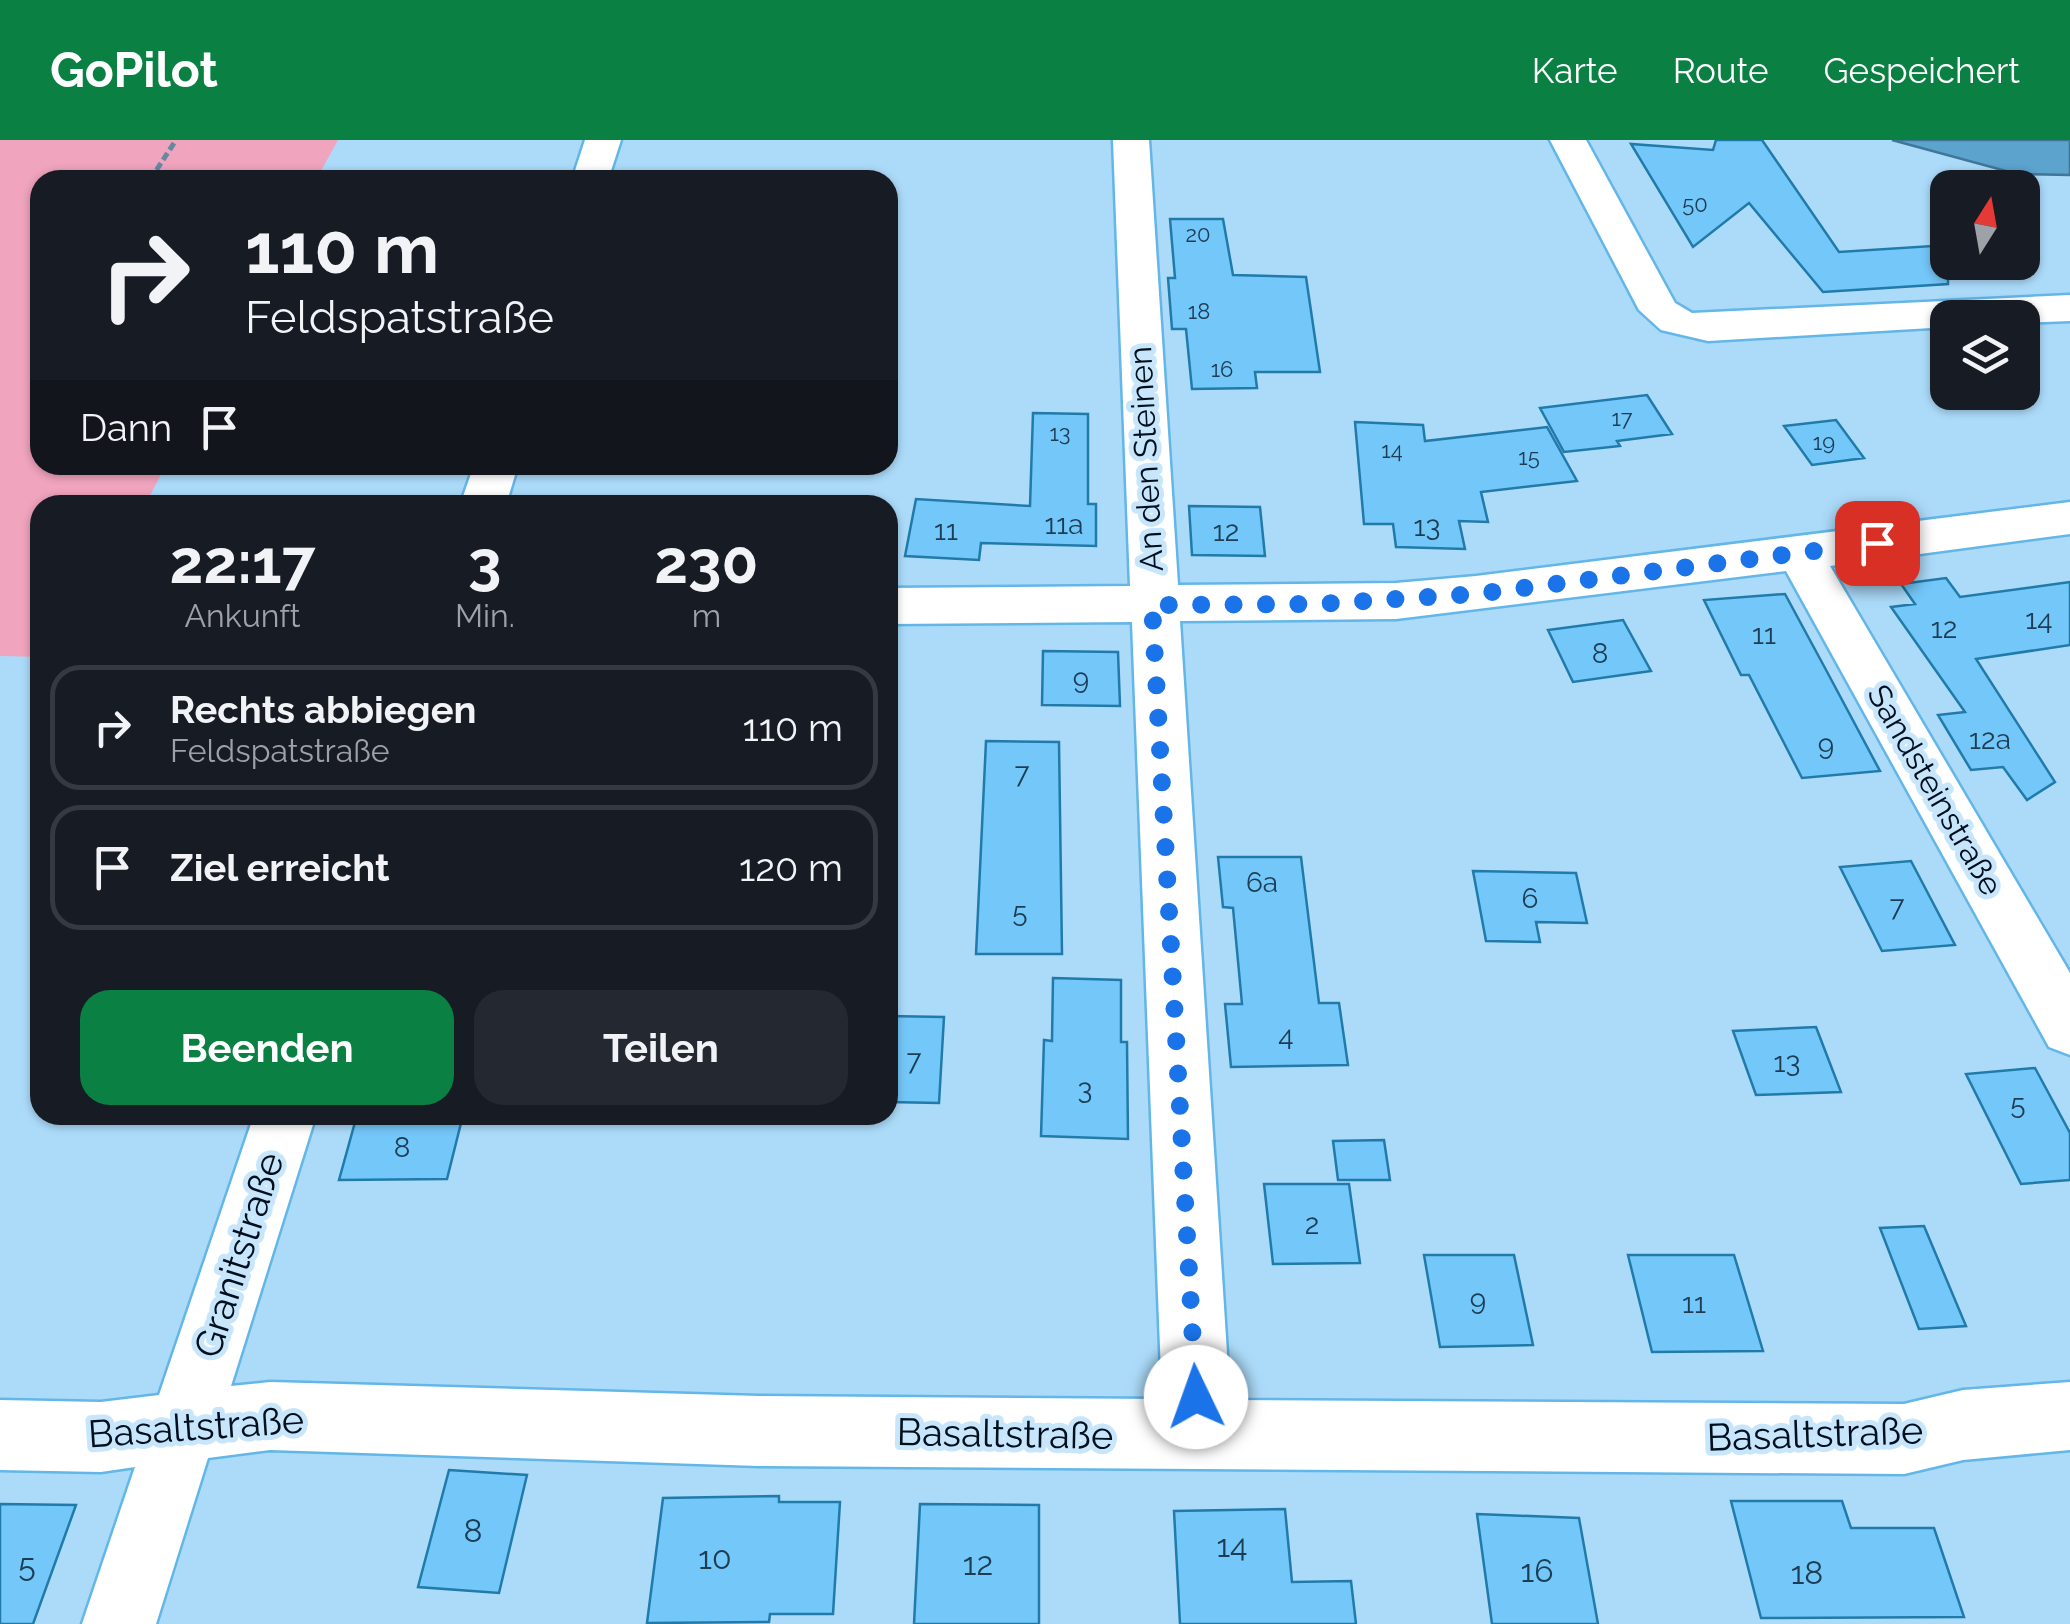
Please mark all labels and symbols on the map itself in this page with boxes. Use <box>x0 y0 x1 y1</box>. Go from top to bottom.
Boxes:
north arrow <box>1930 170 2040 280</box>
house number: 50 <box>1682 191 1708 217</box>
house number: 20 <box>1186 221 1210 247</box>
house number: 18 <box>1188 298 1210 324</box>
street label: An den Steinen <box>1121 346 1170 573</box>
house number: 16 <box>1211 356 1233 382</box>
house number: 17 <box>1611 405 1633 431</box>
house number: 13 <box>1049 420 1071 446</box>
house number: 19 <box>1813 429 1835 455</box>
house number: 14 <box>1381 437 1403 463</box>
house number: 15 <box>1518 444 1540 470</box>
pin <box>1835 501 1920 586</box>
house number: 11a <box>1044 508 1084 541</box>
house number: 13 <box>1414 510 1440 543</box>
house number: 11 <box>934 514 958 547</box>
house number: 12 <box>1213 515 1239 548</box>
house number: 14 <box>2025 603 2053 636</box>
house number: 12 <box>1931 612 1957 645</box>
house number: 11 <box>1752 618 1776 651</box>
house number: 8 <box>1592 637 1608 670</box>
house number: 9 <box>1073 663 1089 696</box>
street label: Sandsteinstraße <box>1860 678 2011 902</box>
house number: 12a <box>1969 723 2011 756</box>
house number: 9 <box>1818 729 1834 762</box>
house number: 7 <box>1015 757 1030 790</box>
house number: 6a <box>1246 866 1278 899</box>
house number: 6 <box>1522 882 1538 915</box>
house number: 7 <box>1890 890 1905 923</box>
house number: 5 <box>1012 896 1028 929</box>
house number: 4 <box>1278 1019 1294 1052</box>
house number: 7 <box>907 1044 922 1077</box>
house number: 13 <box>1774 1046 1800 1079</box>
house number: 3 <box>1078 1073 1092 1106</box>
house number: 5 <box>2010 1088 2026 1121</box>
house number: 8 <box>394 1131 410 1164</box>
street label: Granitstraße <box>184 1147 293 1363</box>
house number: 2 <box>1305 1208 1319 1241</box>
house number: 9 <box>1470 1284 1486 1317</box>
house number: 11 <box>1682 1287 1706 1320</box>
position arrow <box>1144 1345 1248 1449</box>
street label: Basaltstraße <box>86 1397 305 1456</box>
street label: Basaltstraße <box>1706 1407 1924 1460</box>
street label: Basaltstraße <box>896 1409 1114 1458</box>
house number: 8 <box>464 1512 482 1549</box>
house number: 14 <box>1216 1527 1248 1564</box>
house number: 10 <box>698 1539 732 1576</box>
house number: 12 <box>963 1545 993 1582</box>
house number: 5 <box>18 1546 36 1583</box>
house number: 16 <box>1521 1552 1554 1589</box>
house number: 18 <box>1791 1554 1823 1591</box>

